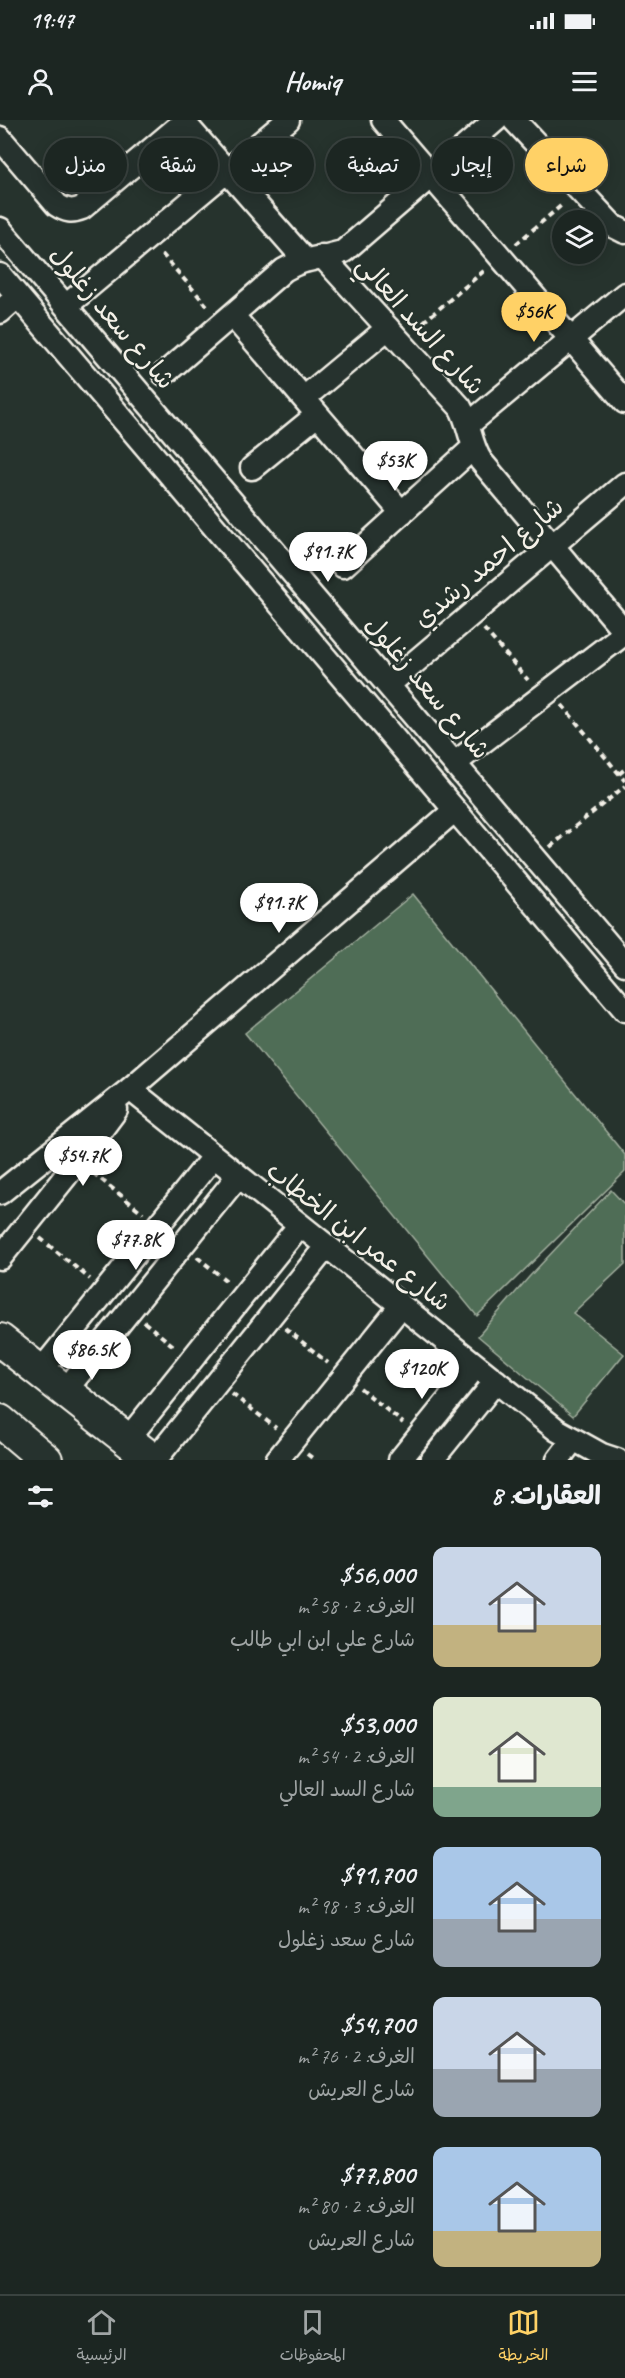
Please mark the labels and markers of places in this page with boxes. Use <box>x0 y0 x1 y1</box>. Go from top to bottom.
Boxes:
pin: $56K <box>498 292 570 343</box>
pin: $53K <box>359 441 431 492</box>
pin: $91.7K <box>279 532 377 583</box>
pin: $91.7K <box>230 883 328 934</box>
pin: $54.7K <box>34 1136 132 1187</box>
pin: $77.8K <box>87 1220 185 1271</box>
pin: $86.5K <box>43 1330 141 1381</box>
pin: $120K <box>380 1349 464 1400</box>

